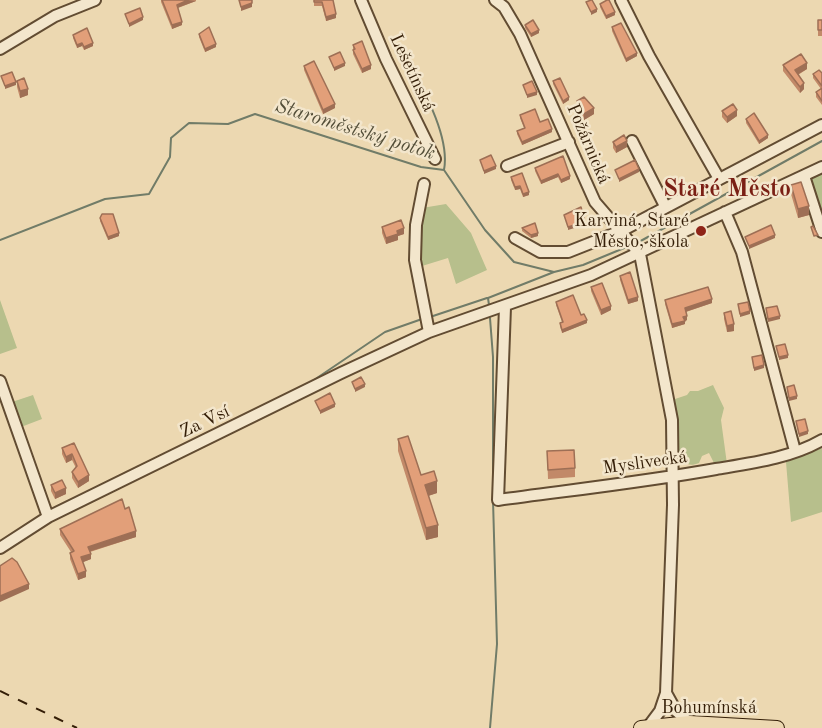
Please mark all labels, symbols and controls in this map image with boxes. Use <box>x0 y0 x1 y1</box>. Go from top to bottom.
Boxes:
street label: Lešetínská <box>385 31 439 115</box>
water label: Staroměstský potok <box>272 94 438 166</box>
street label: Požárnická <box>561 101 615 187</box>
district label: Staré Město <box>663 176 791 204</box>
place label: Karviná, Staré Město, škola <box>574 210 689 252</box>
marker: Karviná, Staré Město, škola <box>694 224 708 238</box>
street label: Za Vsí <box>177 401 233 443</box>
street label: Myslivecká <box>601 446 689 480</box>
street label: Bohumínská <box>661 697 757 719</box>

